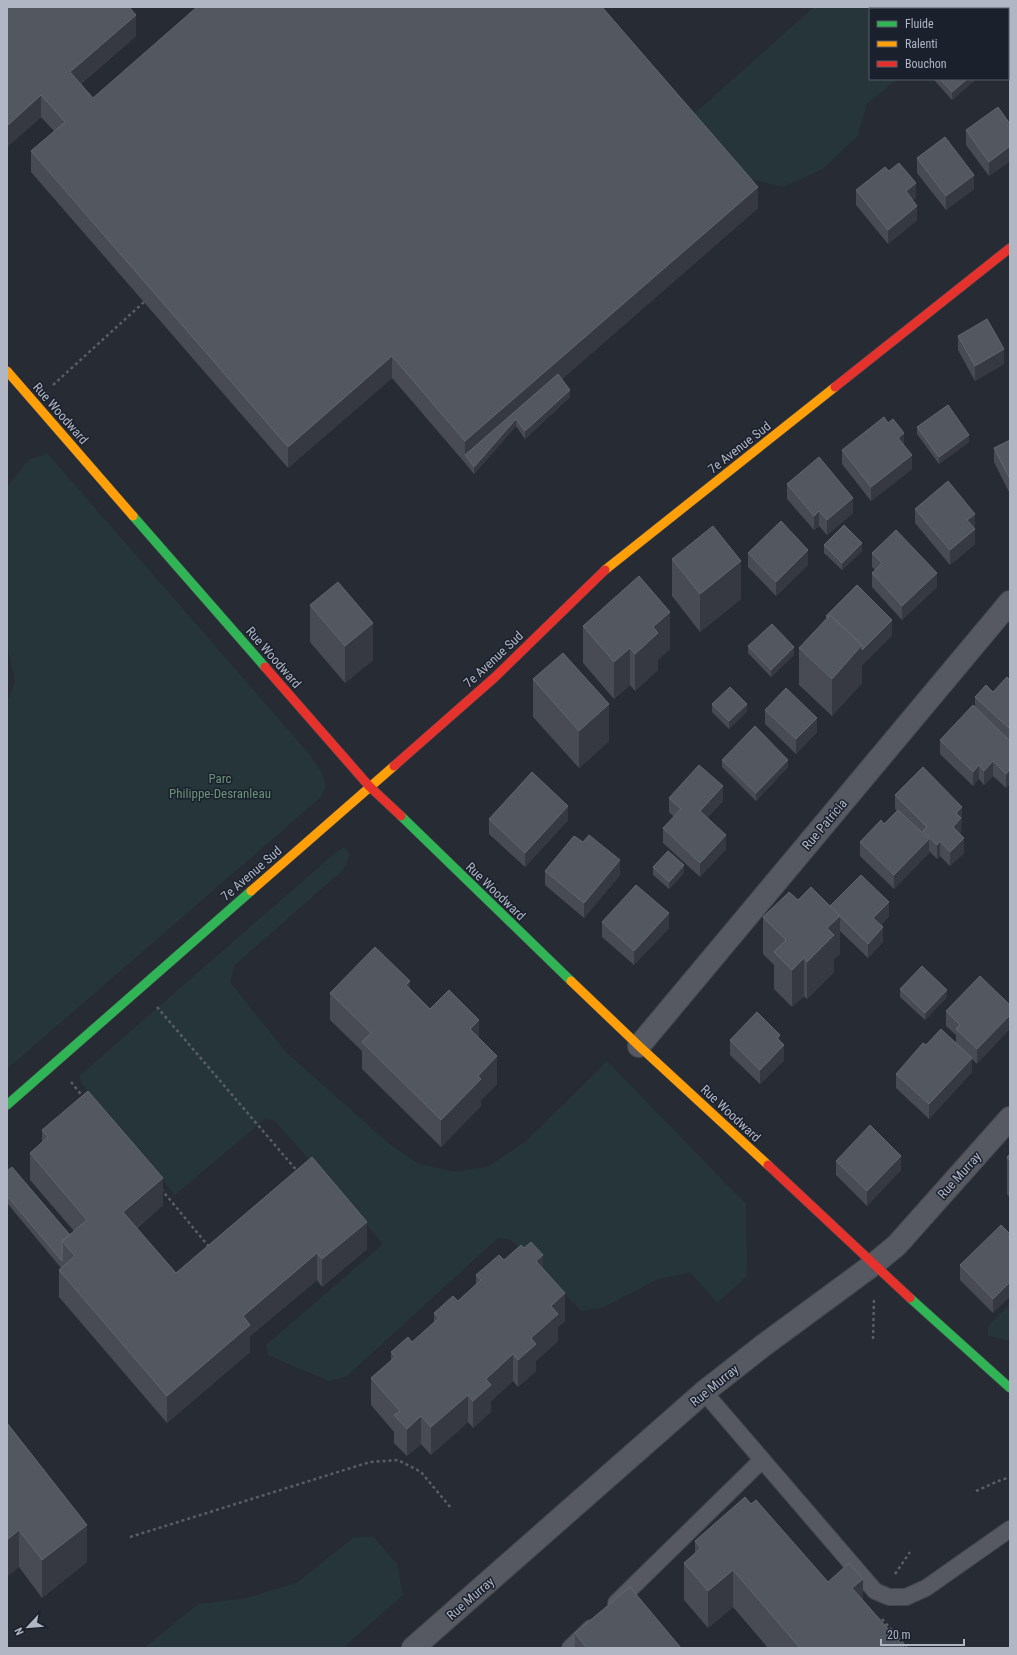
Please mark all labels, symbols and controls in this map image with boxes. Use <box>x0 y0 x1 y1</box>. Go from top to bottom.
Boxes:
legend <box>869 8 1009 80</box>
text: Fluide <box>905 17 934 31</box>
text: Ralenti <box>905 37 938 51</box>
text: Bouchon <box>905 57 947 71</box>
street label: Rue Woodward <box>30 380 91 447</box>
street label: 7e Avenue Sud <box>705 418 774 477</box>
street label: Rue Woodward <box>243 624 304 691</box>
street label: 7e Avenue Sud <box>461 628 526 691</box>
park label: Parc Philippe-Desranleau <box>169 771 271 801</box>
street label: Rue Patricia <box>799 796 850 853</box>
street label: 7e Avenue Sud <box>218 843 285 904</box>
street label: Rue Woodward <box>463 859 528 923</box>
street label: Rue Woodward <box>698 1082 764 1145</box>
street label: Rue Murray <box>935 1148 985 1202</box>
street label: Rue Murray <box>687 1361 742 1409</box>
street label: Rue Murray <box>444 1573 497 1623</box>
north arrow <box>8 1607 48 1647</box>
scale bar <box>881 1621 964 1647</box>
text: N <box>12 1625 27 1637</box>
text: 20 m <box>887 1628 911 1642</box>

